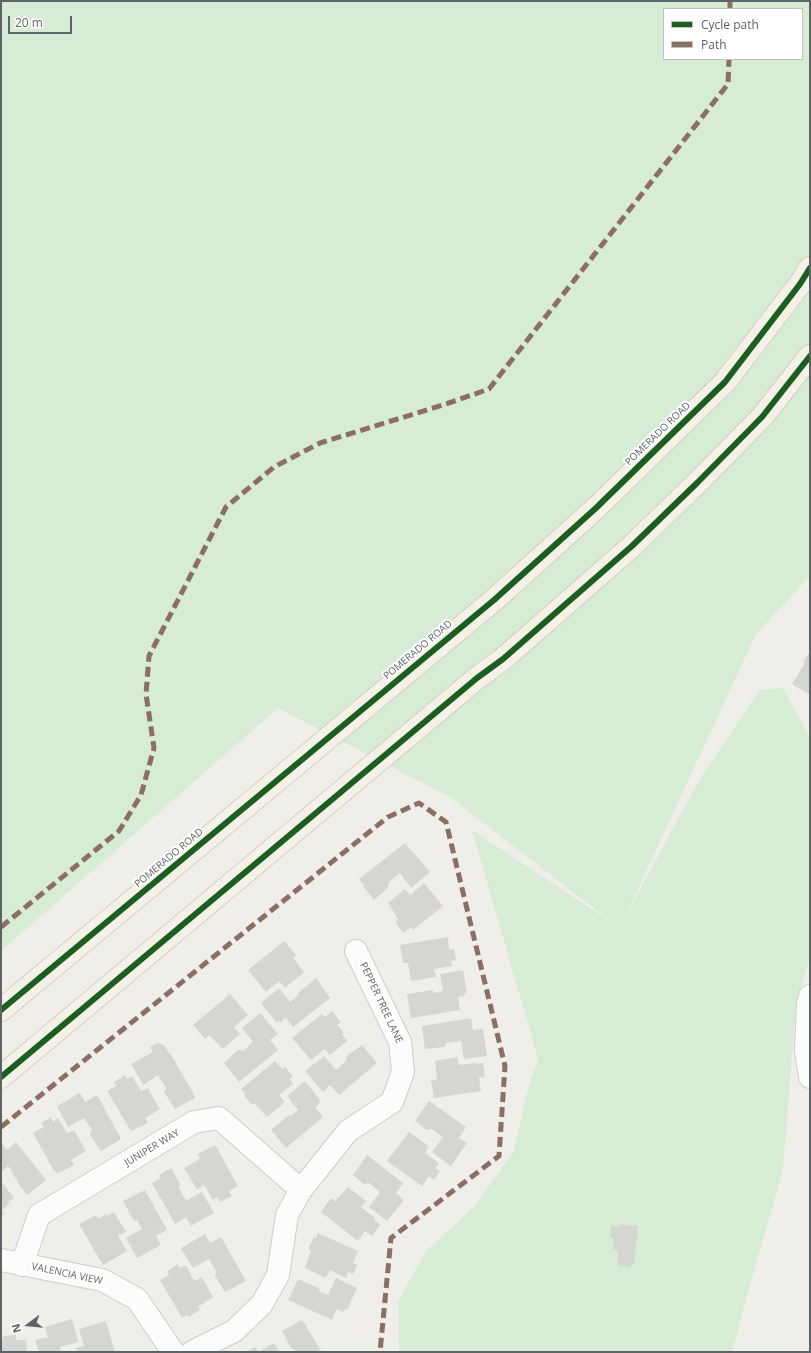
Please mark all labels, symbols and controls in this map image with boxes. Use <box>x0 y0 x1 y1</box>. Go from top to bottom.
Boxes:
scale bar <box>10 8 74 34</box>
legend <box>663 8 803 60</box>
text: 20 m <box>15 14 43 31</box>
text: Cycle path <box>701 16 759 33</box>
text: Path <box>701 36 727 53</box>
street label: POMERADO ROAD <box>623 400 693 468</box>
street label: POMERADO ROAD <box>381 618 455 682</box>
street label: POMERADO ROAD <box>132 826 206 890</box>
street label: PEPPER TREE LANE <box>357 961 405 1045</box>
street label: JUNIPER WAY <box>122 1127 182 1169</box>
street label: VALENCIA VIEW <box>30 1261 104 1287</box>
north arrow <box>8 1305 48 1345</box>
text: N <box>8 1322 24 1335</box>

